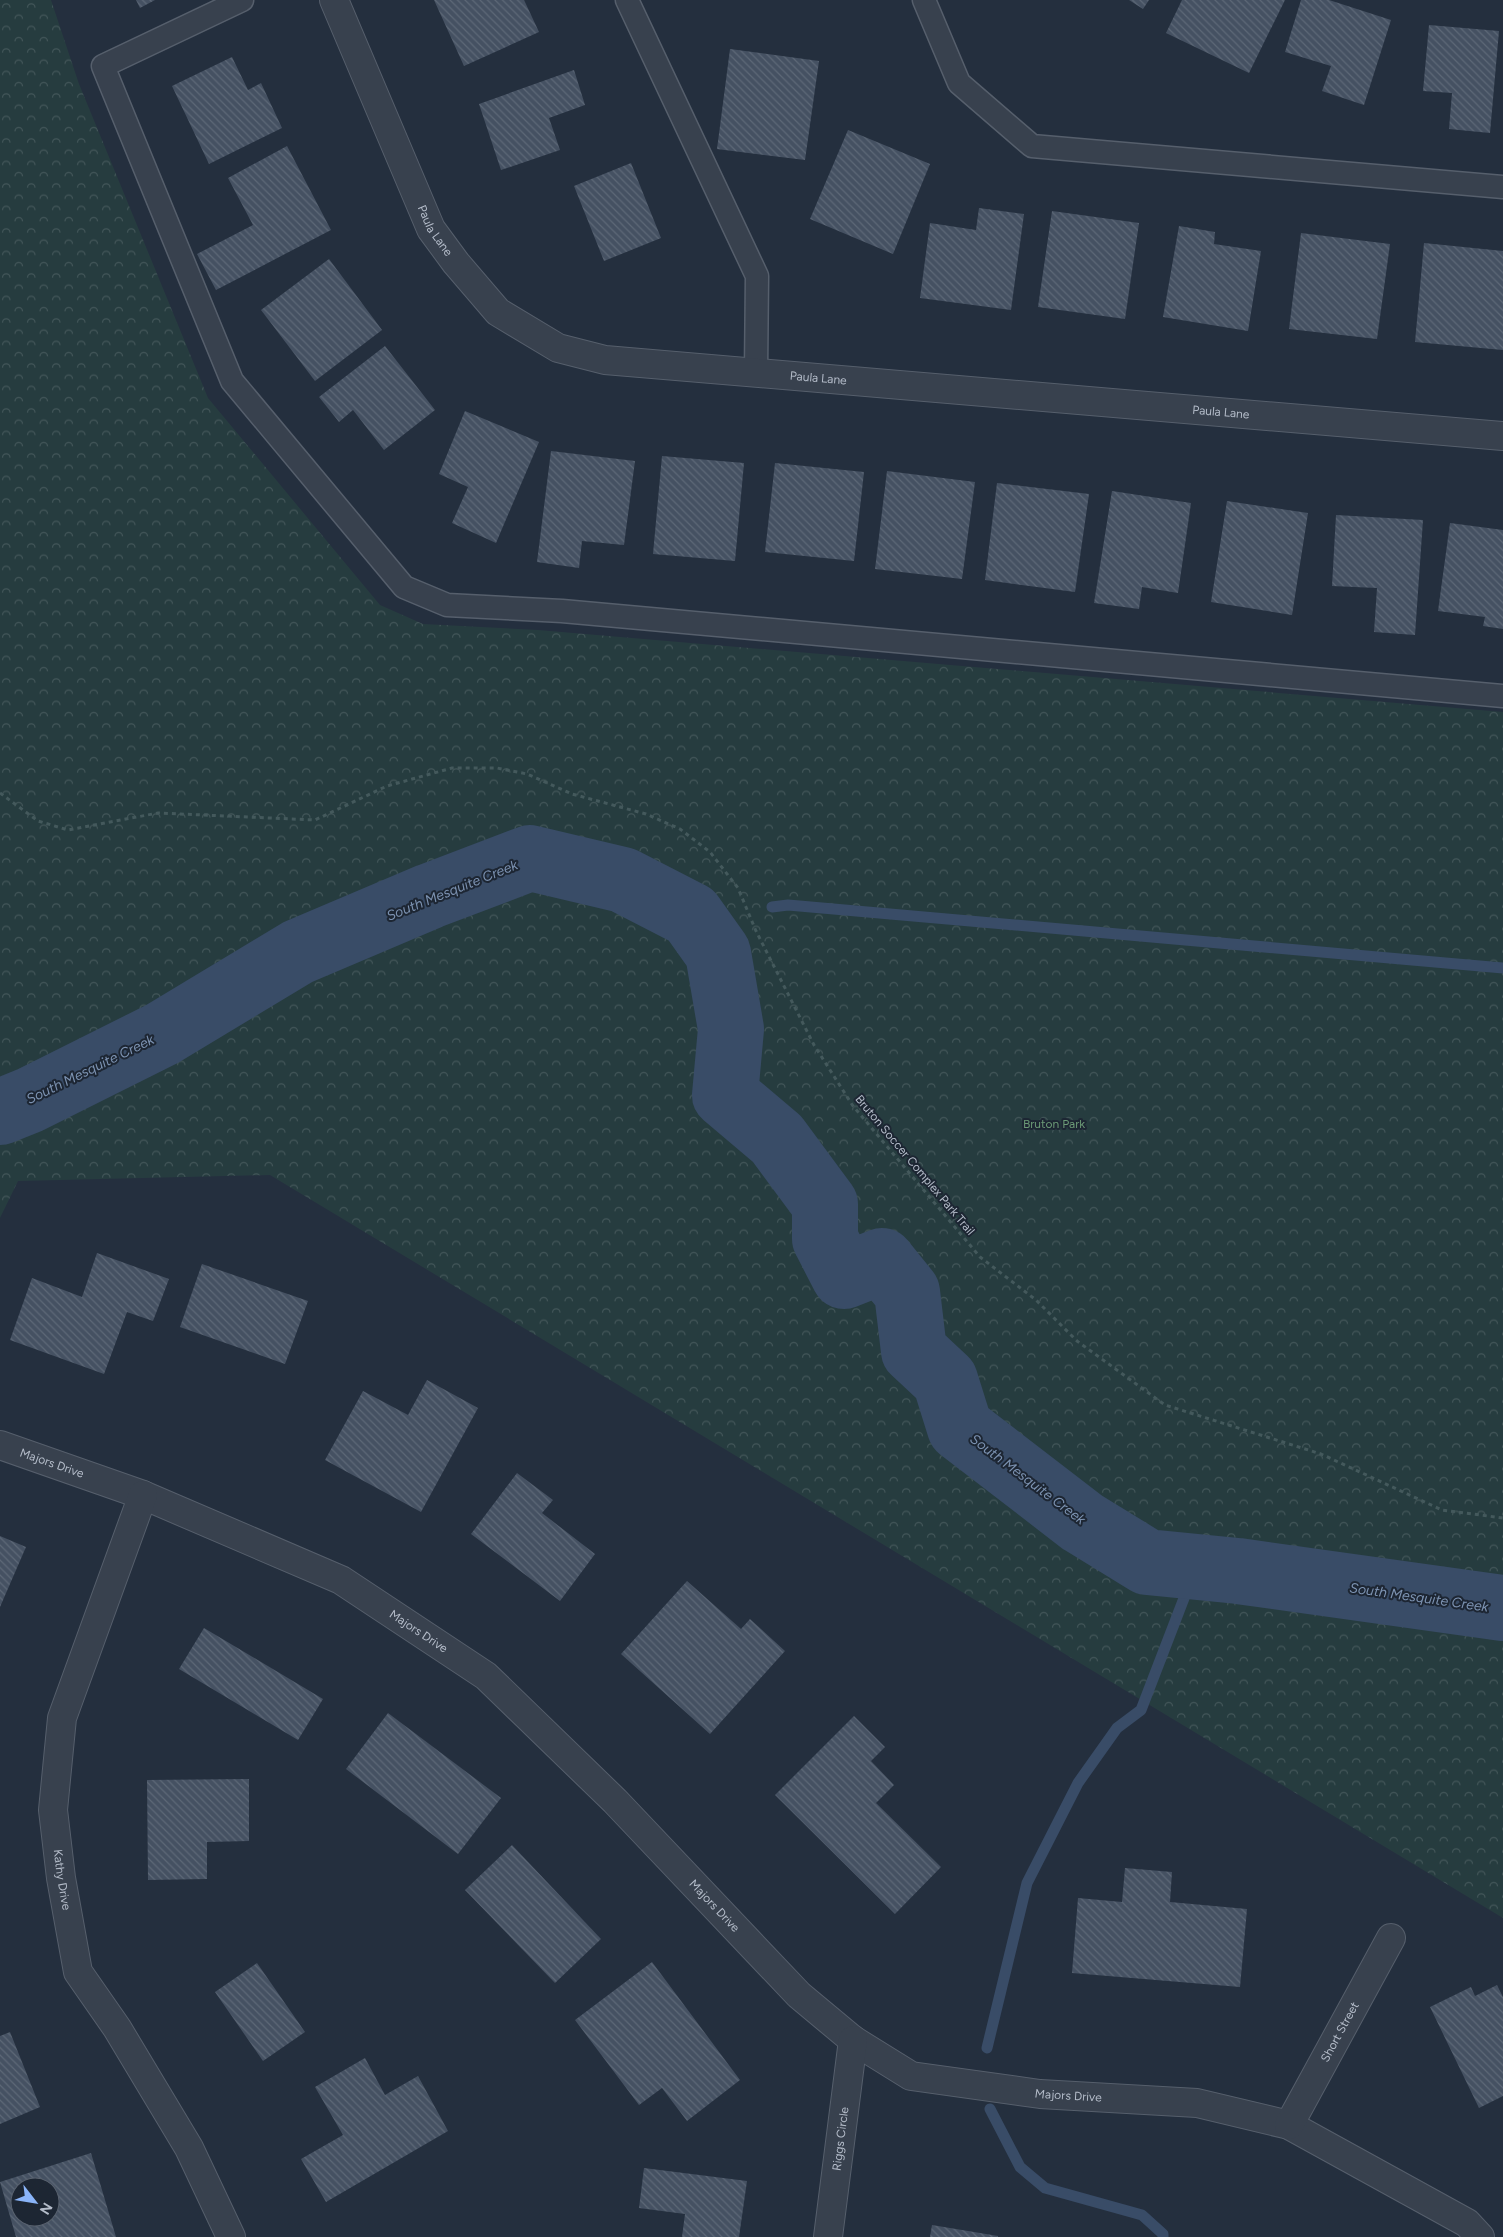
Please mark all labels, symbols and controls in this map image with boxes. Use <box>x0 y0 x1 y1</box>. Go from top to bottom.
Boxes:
street label: Paula Lane <box>415 203 456 259</box>
street label: Paula Lane <box>789 369 848 387</box>
street label: Paula Lane <box>1192 403 1250 422</box>
water label: South Mesquite Creek <box>384 856 521 925</box>
water label: South Mesquite Creek <box>24 1031 158 1108</box>
street label: Bruton Soccer Complex Park Trail <box>852 1092 978 1238</box>
park label: Bruton Park <box>1023 1117 1085 1131</box>
water label: South Mesquite Creek <box>967 1430 1090 1529</box>
street label: Majors Drive <box>18 1446 86 1481</box>
water label: South Mesquite Creek <box>1348 1579 1491 1616</box>
street label: Majors Drive <box>387 1607 451 1656</box>
street label: Kathy Drive <box>51 1848 74 1912</box>
street label: Majors Drive <box>686 1877 743 1935</box>
street label: Short Street <box>1318 1999 1362 2064</box>
street label: Majors Drive <box>1034 2086 1103 2105</box>
street label: Riggs Circle <box>829 2106 852 2172</box>
north arrow <box>10 2177 60 2227</box>
text: N <box>36 2199 56 2217</box>

